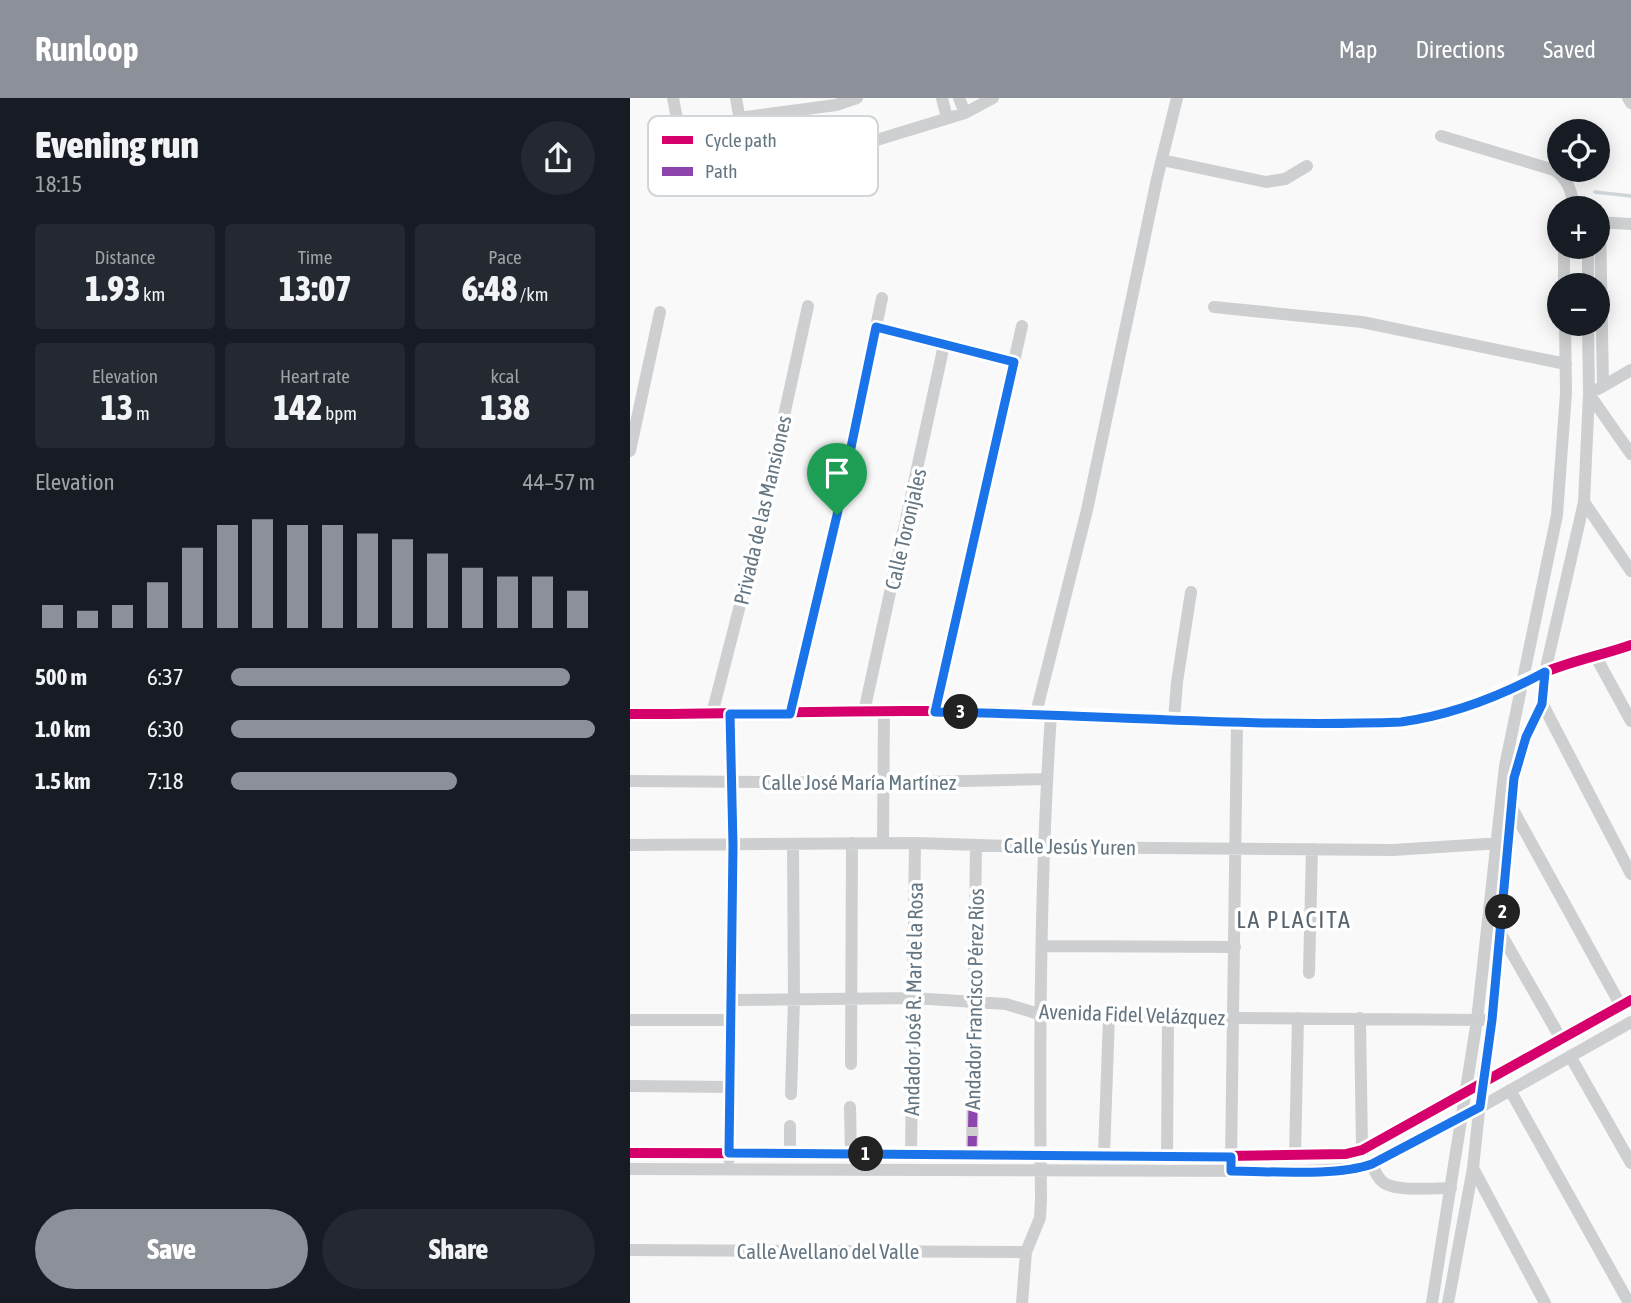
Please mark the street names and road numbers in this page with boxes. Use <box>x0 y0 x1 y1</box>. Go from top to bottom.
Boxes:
street label: Privada de las Mansiones <box>729 413 795 607</box>
street label: Calle Toronjales <box>879 466 931 592</box>
street label: Calle José María Martínez <box>762 770 957 794</box>
street label: Calle Jesús Yuren <box>1004 833 1136 859</box>
street label: Andador José R. Mar de la Rosa <box>899 882 927 1116</box>
street label: Andador Francisco Pérez Ríos <box>960 888 988 1110</box>
street label: Avenida Fidel Velázquez <box>1039 999 1226 1029</box>
street label: Calle Avellano del Valle <box>737 1239 919 1263</box>

